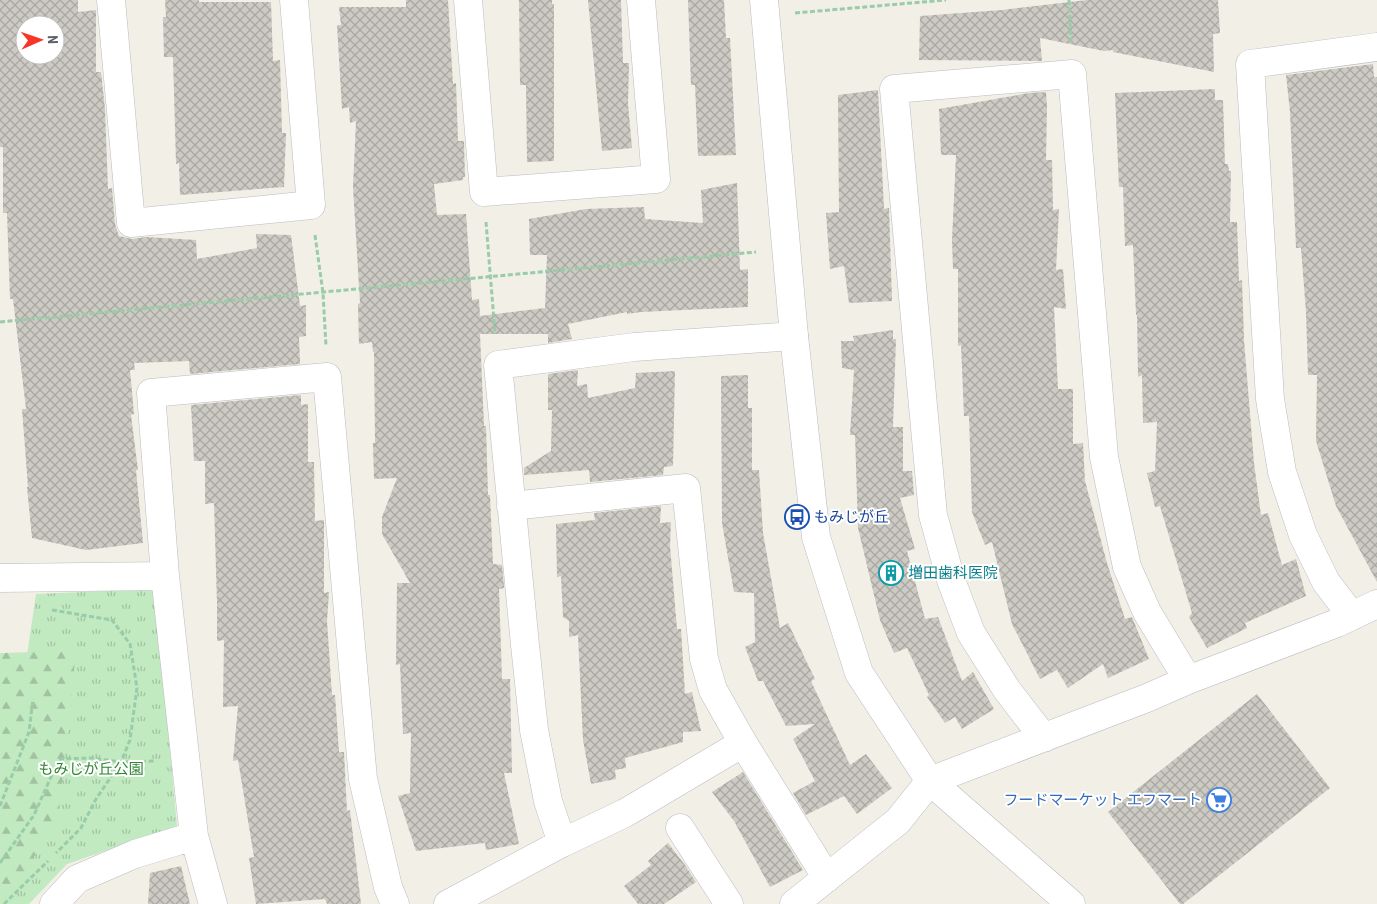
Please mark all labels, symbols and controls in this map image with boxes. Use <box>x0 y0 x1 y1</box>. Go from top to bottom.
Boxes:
north arrow <box>15 15 65 65</box>
text: N <box>45 35 61 44</box>
bus stop icon: もみじが丘 <box>784 504 810 530</box>
place label: もみじが丘 <box>814 508 889 526</box>
building icon: 増田歯科医院 <box>878 560 904 586</box>
place label: 増田歯科医院 <box>908 564 998 582</box>
park label: もみじが丘公園 <box>38 760 144 778</box>
supermarket icon: フードマーケット エフマート <box>1206 787 1232 813</box>
place label: フードマーケット エフマート <box>1004 791 1202 809</box>

